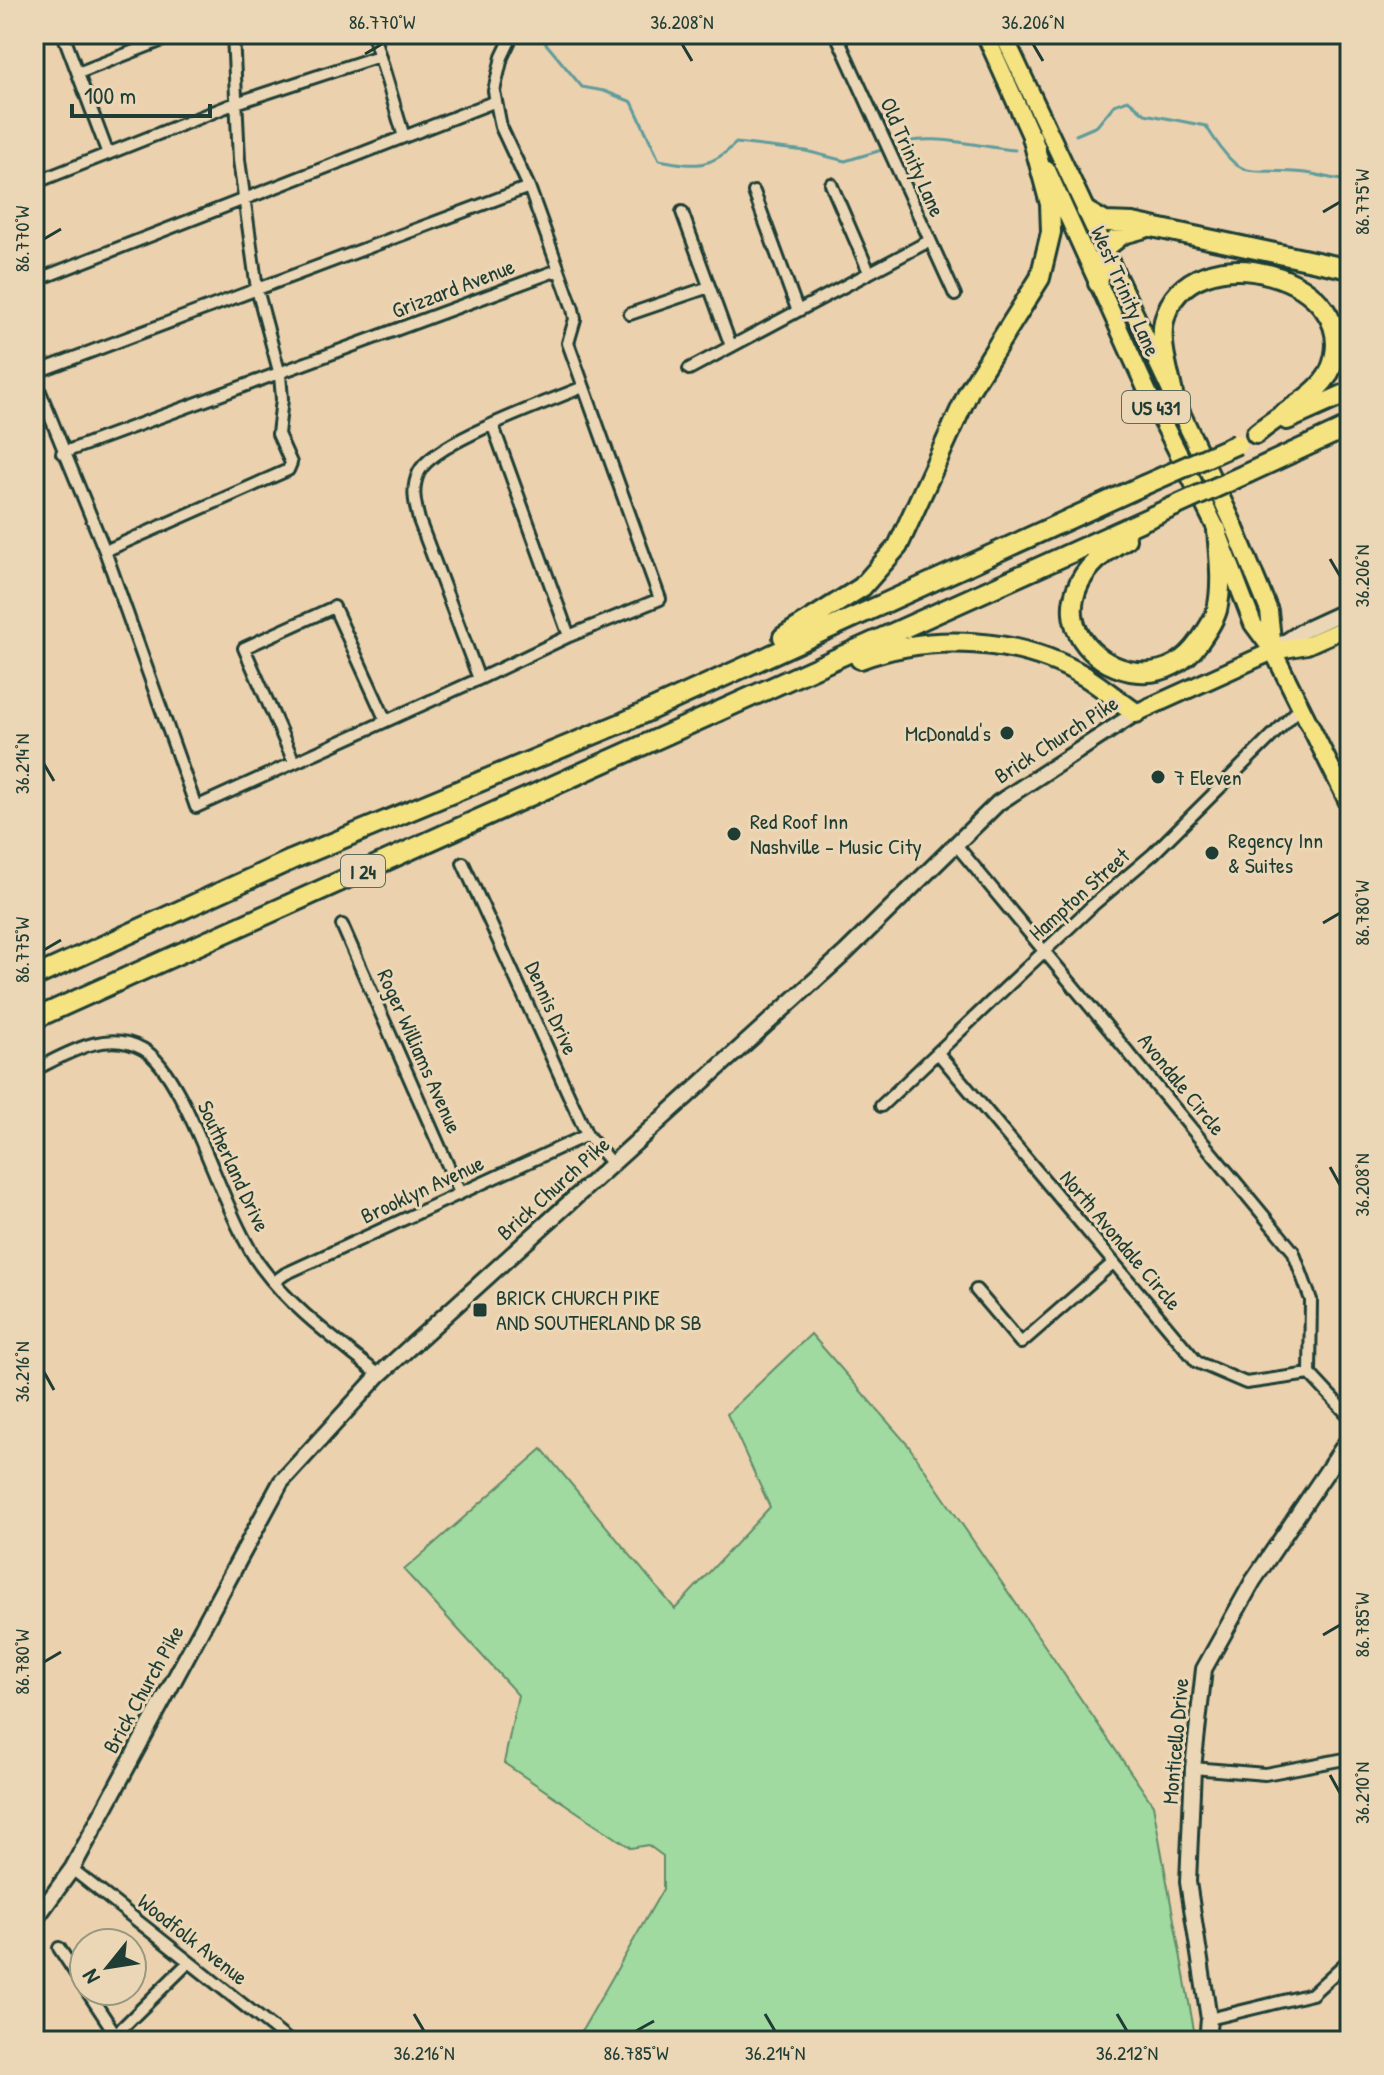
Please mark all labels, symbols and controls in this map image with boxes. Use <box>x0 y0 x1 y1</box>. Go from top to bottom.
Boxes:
text: 86.770°W <box>349 8 416 35</box>
text: 36.208°N <box>650 8 714 35</box>
text: 36.206°N <box>1002 8 1064 35</box>
scale bar <box>72 68 210 118</box>
text: 100 m <box>84 79 136 111</box>
street label: Old Trinity Lane <box>873 93 953 222</box>
text: 86.775°W <box>1348 168 1375 235</box>
text: 86.770°W <box>8 205 35 272</box>
street label: West Trinity Lane <box>1084 221 1168 361</box>
street label: Grizzard Avenue <box>387 251 519 325</box>
road number: US 431 <box>1122 391 1190 423</box>
text: 36.206°N <box>1348 545 1375 607</box>
street label: Brick Church Pike <box>988 688 1124 790</box>
place label: McDonald's <box>905 718 991 748</box>
marker: McDonald's <box>998 724 1016 742</box>
text: 36.214°N <box>8 734 35 794</box>
place label: 7 Eleven <box>1174 762 1242 792</box>
marker: 7 Eleven <box>1149 768 1167 786</box>
place label: Red Roof Inn Nashville - Music City <box>750 806 922 861</box>
marker: Red Roof Inn Nashville - Music City <box>725 825 743 843</box>
place label: Regency Inn & Suites <box>1228 825 1323 880</box>
street label: Hampton Street <box>1022 840 1136 947</box>
marker: Regency Inn & Suites <box>1203 844 1221 862</box>
road number: I 24 <box>341 855 385 887</box>
text: 86.780°W <box>1348 880 1375 946</box>
text: 86.775°W <box>8 916 35 983</box>
street label: Dennis Drive <box>518 957 586 1060</box>
street label: Roger Williams Avenue <box>370 964 470 1138</box>
street label: Avondale Circle <box>1131 1026 1233 1142</box>
street label: Southerland Drive <box>191 1096 278 1237</box>
street label: Brick Church Pike <box>490 1129 616 1247</box>
street label: Brooklyn Avenue <box>356 1147 489 1231</box>
text: 36.208°N <box>1348 1153 1375 1217</box>
street label: North Avondale Circle <box>1053 1163 1189 1317</box>
place label: BRICK CHURCH PIKE AND SOUTHERLAND DR SB <box>496 1282 702 1337</box>
marker: BRICK CHURCH PIKE AND SOUTHERLAND DR SB <box>471 1301 489 1319</box>
text: 36.216°N <box>8 1341 35 1403</box>
text: 86.785°W <box>1348 1592 1375 1657</box>
street label: Brick Church Pike <box>95 1619 191 1758</box>
text: 86.780°W <box>8 1629 35 1695</box>
street label: Monticello Drive <box>1155 1676 1195 1805</box>
text: 36.210°N <box>1348 1762 1375 1824</box>
street label: Woodfolk Avenue <box>132 1886 255 1992</box>
north arrow <box>68 1927 148 2007</box>
text: N <box>75 1964 107 1990</box>
text: 36.216°N <box>393 2039 455 2066</box>
text: 86.785°W <box>604 2039 669 2066</box>
text: 36.214°N <box>745 2039 805 2066</box>
text: 36.212°N <box>1096 2039 1158 2066</box>

